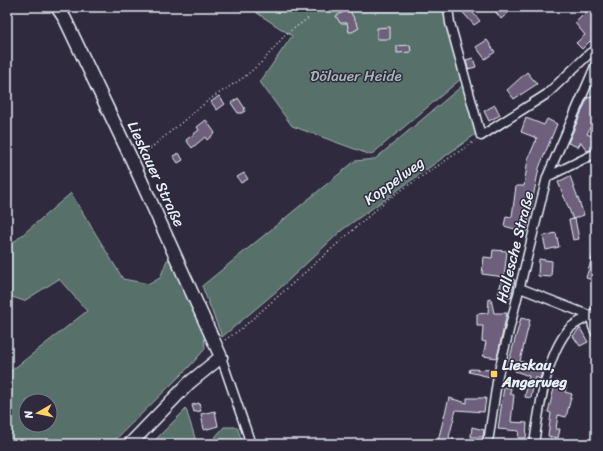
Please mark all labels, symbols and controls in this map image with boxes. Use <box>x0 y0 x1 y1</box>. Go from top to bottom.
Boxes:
park label: Dölauer Heide <box>310 63 402 89</box>
street label: Lieskauer Straße <box>120 117 192 232</box>
street label: Koppelweg <box>358 150 430 212</box>
street label: Hallesche Straße <box>489 188 542 306</box>
place label: Lieskau, Angerweg <box>501 352 567 395</box>
marker: Lieskau, Angerweg <box>489 369 499 379</box>
north arrow <box>18 393 58 433</box>
text: N <box>19 409 39 421</box>

